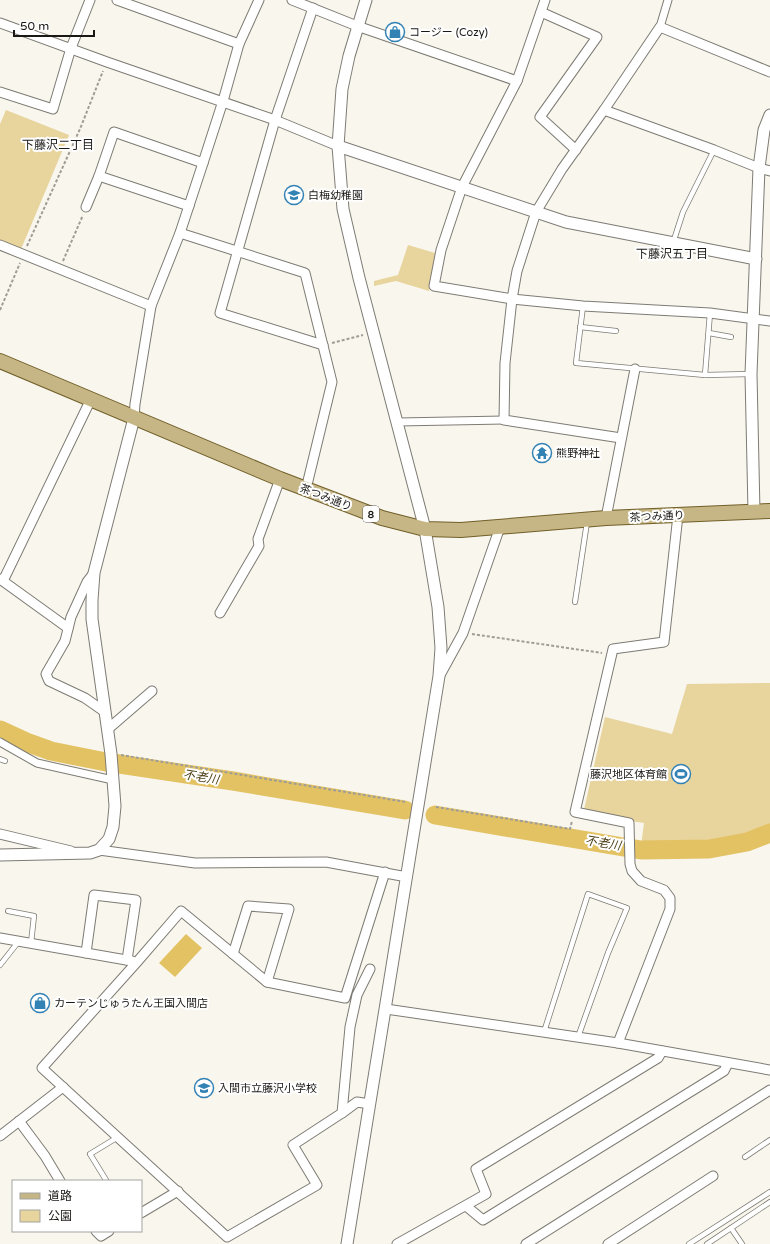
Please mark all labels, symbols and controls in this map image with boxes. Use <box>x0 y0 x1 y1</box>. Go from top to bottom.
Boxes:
scale bar <box>14 12 94 38</box>
text: 50 m <box>20 19 49 33</box>
shop icon: コージー (Cozy) <box>384 21 406 43</box>
place label: コージー (Cozy) <box>409 26 488 39</box>
district label: 下藤沢二丁目 <box>22 138 94 152</box>
school or university icon: 白梅幼稚園 <box>283 184 305 206</box>
place label: 白梅幼稚園 <box>308 189 363 202</box>
district label: 下藤沢五丁目 <box>636 247 708 261</box>
temple icon: 熊野神社 <box>531 442 553 464</box>
place label: 熊野神社 <box>556 447 600 460</box>
street label: 茶つみ通り <box>298 482 354 513</box>
road number: 8 <box>363 506 379 522</box>
street label: 茶つみ通り <box>629 509 685 524</box>
sports icon: 藤沢地区体育館 <box>670 763 692 785</box>
water label: 不老川 <box>182 767 222 787</box>
place label: 藤沢地区体育館 <box>590 768 667 781</box>
water label: 不老川 <box>584 833 624 853</box>
shop icon: カーテンじゅうたん王国入間店 <box>29 992 51 1014</box>
place label: カーテンじゅうたん王国入間店 <box>54 997 208 1010</box>
school or university icon: 入間市立藤沢小学校 <box>193 1077 215 1099</box>
place label: 入間市立藤沢小学校 <box>218 1082 317 1095</box>
legend <box>12 1180 142 1232</box>
text: 道路 <box>48 1189 72 1203</box>
text: 公園 <box>48 1209 72 1223</box>

